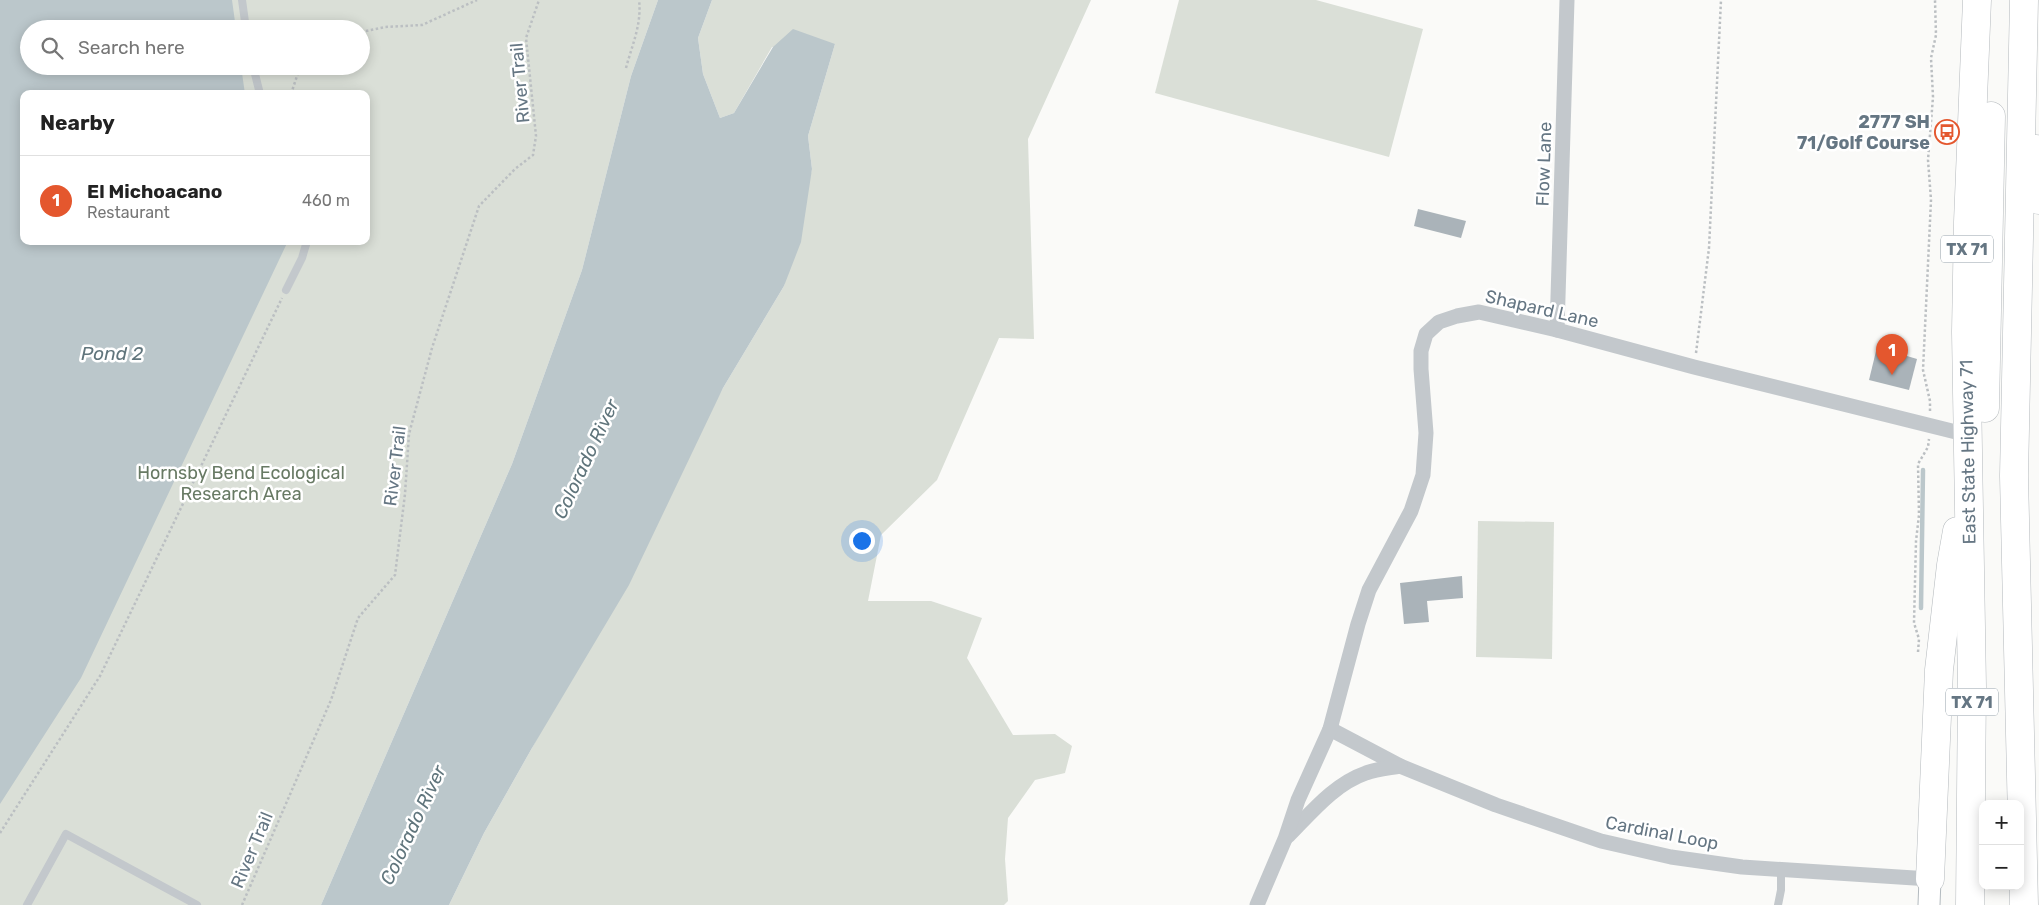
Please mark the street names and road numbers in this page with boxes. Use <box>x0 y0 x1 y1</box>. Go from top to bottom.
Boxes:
street label: River Trail <box>506 42 534 124</box>
street label: Flow Lane <box>1532 121 1556 207</box>
road number: TX 71 <box>1941 235 1993 262</box>
street label: Shapard Lane <box>1483 285 1601 333</box>
street label: East State Highway 71 <box>1955 360 1981 544</box>
street label: River Trail <box>379 425 411 507</box>
road number: TX 71 <box>1946 689 1998 716</box>
street label: River Trail <box>226 809 278 891</box>
street label: Cardinal Loop <box>1604 811 1720 855</box>

